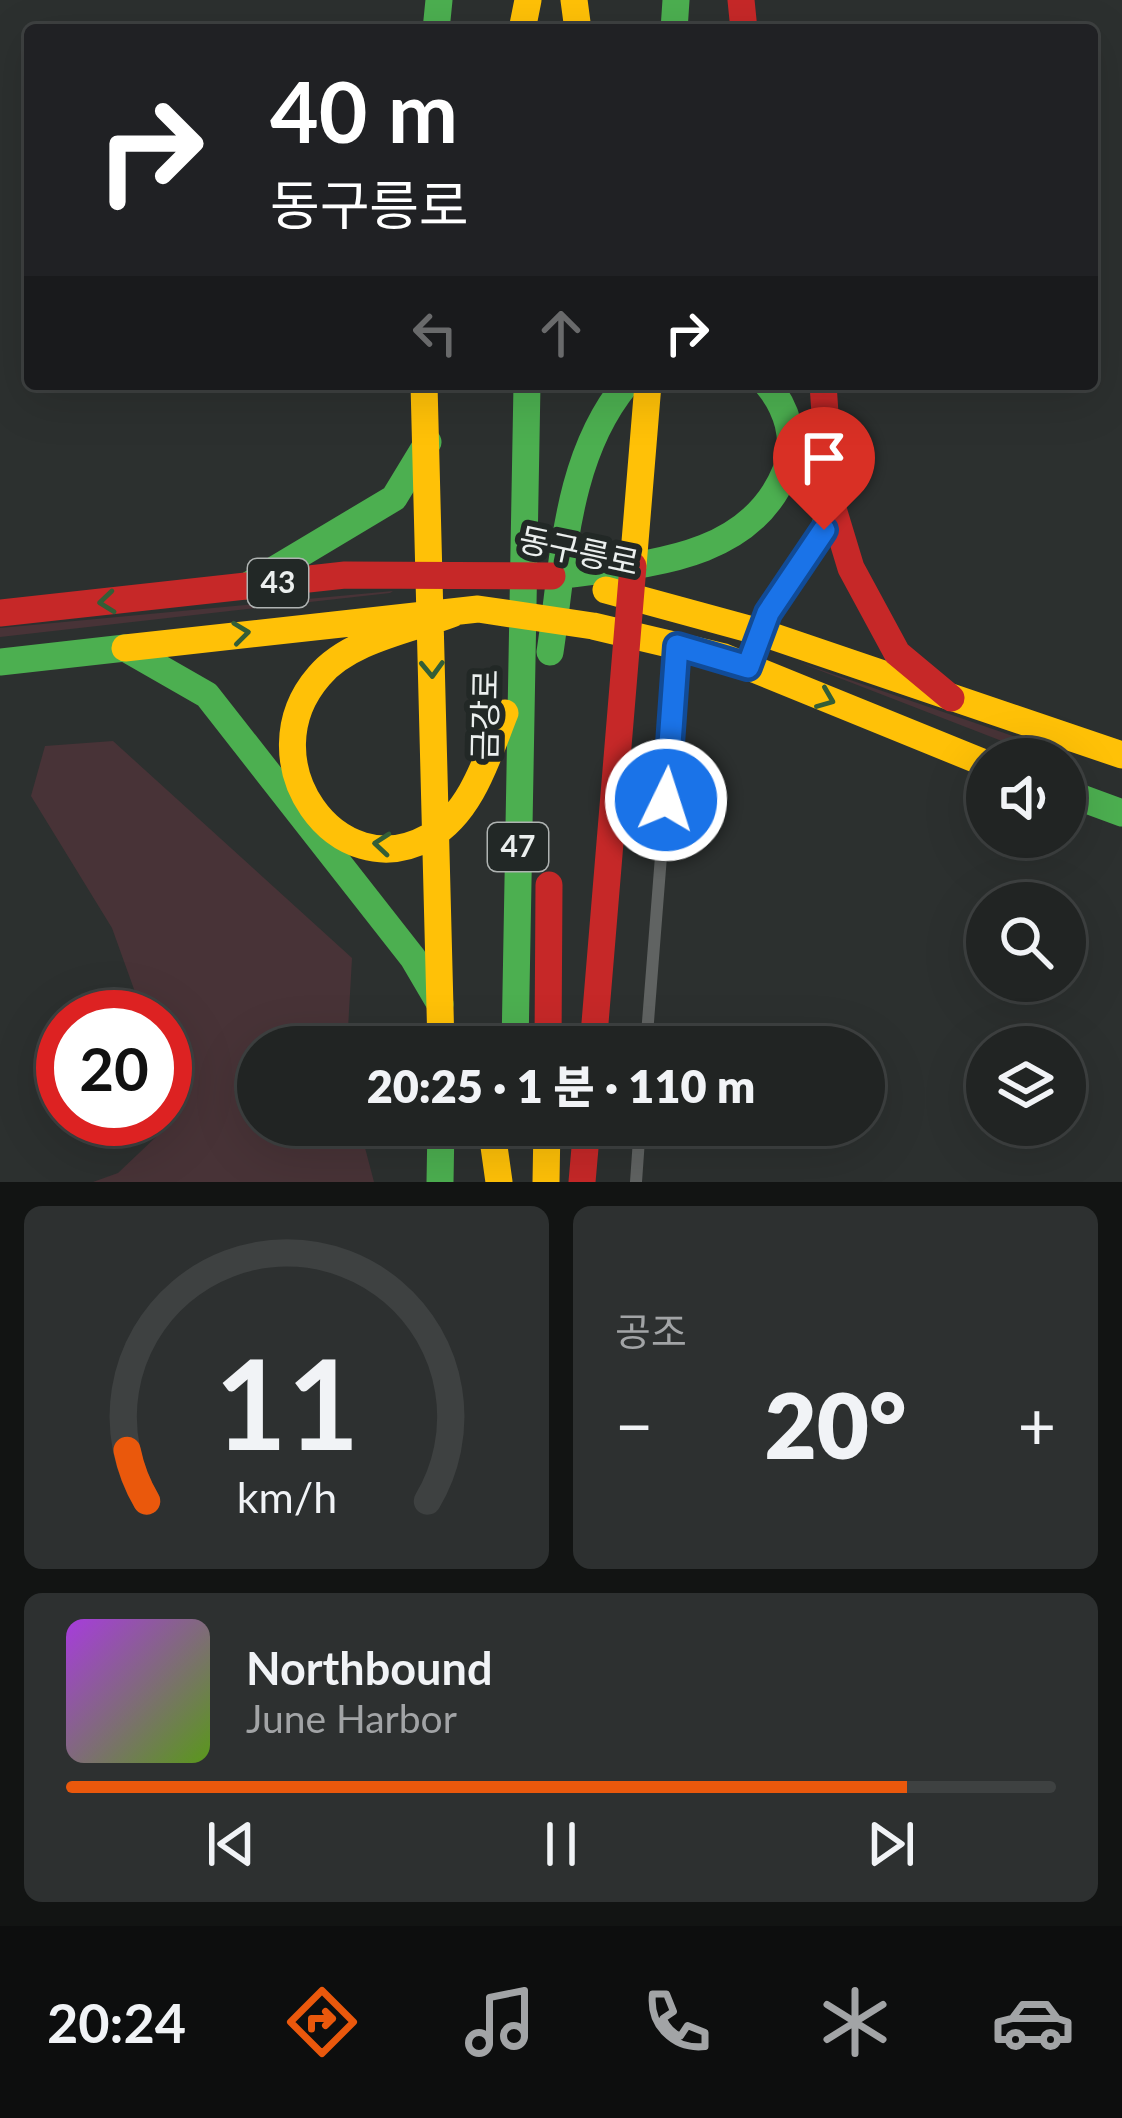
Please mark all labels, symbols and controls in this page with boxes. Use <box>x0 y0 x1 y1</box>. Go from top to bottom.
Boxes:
text: 40 m <box>270 60 458 161</box>
icon: right <box>72 72 228 228</box>
text: 동구릉로 <box>270 172 469 237</box>
icon: left <box>402 300 468 366</box>
icon: ahead <box>528 300 594 366</box>
icon: right <box>654 300 720 366</box>
pin <box>773 407 875 530</box>
icon: arrive <box>791 425 857 491</box>
street label: 동구릉로 <box>516 518 643 582</box>
road number: 43 <box>248 559 308 607</box>
one-way arrow <box>97 589 116 614</box>
one-way arrow <box>231 621 251 647</box>
one-way arrow <box>418 660 444 679</box>
street label: 금강로 <box>463 669 505 761</box>
one-way arrow <box>815 685 836 709</box>
position arrow <box>603 737 729 863</box>
map controls <box>966 738 1086 1146</box>
button: sound <box>966 738 1086 858</box>
road number: 47 <box>488 823 548 871</box>
one-way arrow <box>373 832 392 857</box>
button: search <box>966 882 1086 1002</box>
speed limit sign: 20 <box>36 990 192 1146</box>
button: layers <box>966 1026 1086 1146</box>
text: 20:25 · 1 분 · 110 m <box>367 1059 755 1113</box>
text: 공조 <box>615 1308 687 1354</box>
text: 11 <box>214 1327 359 1477</box>
text: 20° <box>765 1370 906 1478</box>
text: − <box>615 1385 653 1464</box>
text: + <box>1018 1385 1056 1464</box>
text: km/h <box>236 1470 337 1521</box>
text: Northbound <box>246 1641 492 1695</box>
text: June Harbor <box>246 1695 457 1741</box>
icon: previous <box>198 1811 264 1877</box>
icon: pause <box>528 1811 594 1877</box>
icon: next <box>858 1811 924 1877</box>
icon: directions <box>280 1980 364 2064</box>
icon: music <box>458 1980 542 2064</box>
icon: phone <box>635 1980 719 2064</box>
icon: climate <box>813 1980 897 2064</box>
icon: car <box>991 1980 1075 2064</box>
text: 20:24 <box>47 1990 186 2055</box>

